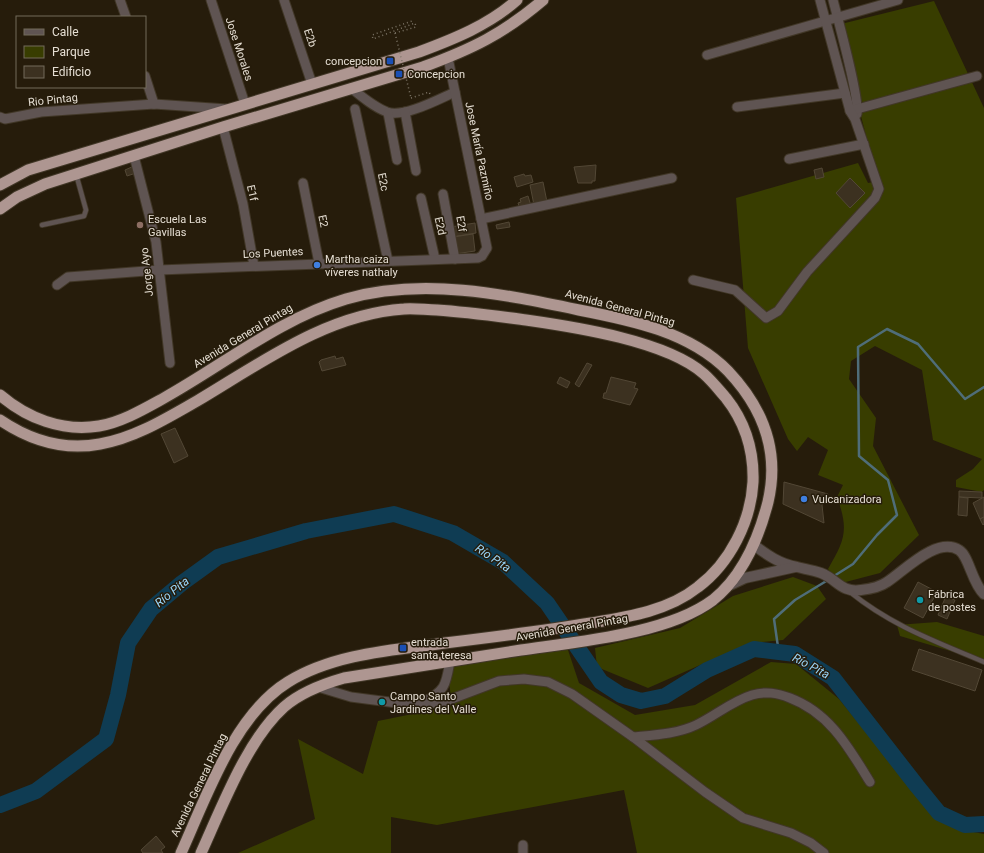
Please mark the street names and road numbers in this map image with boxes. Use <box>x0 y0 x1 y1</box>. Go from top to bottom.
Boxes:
street label: Jose Morales <box>223 16 256 83</box>
street label: E2b <box>301 27 319 49</box>
street label: Rio Pintag <box>28 91 78 109</box>
street label: Jose María Pazmiño <box>462 101 496 201</box>
street label: E2c <box>375 172 391 192</box>
street label: E1f <box>244 184 260 203</box>
street label: E2 <box>315 214 331 228</box>
street label: E2d <box>432 215 448 237</box>
street label: E2f <box>453 215 469 233</box>
street label: Los Puentes <box>242 245 304 261</box>
street label: Jorge Ayo <box>138 247 156 297</box>
street label: Avenida General Pintag <box>564 287 676 329</box>
street label: Avenida General Pintag <box>191 301 295 371</box>
street label: Avenida General Pintag <box>515 612 629 644</box>
street label: Avenida General Pintag <box>168 731 230 839</box>

